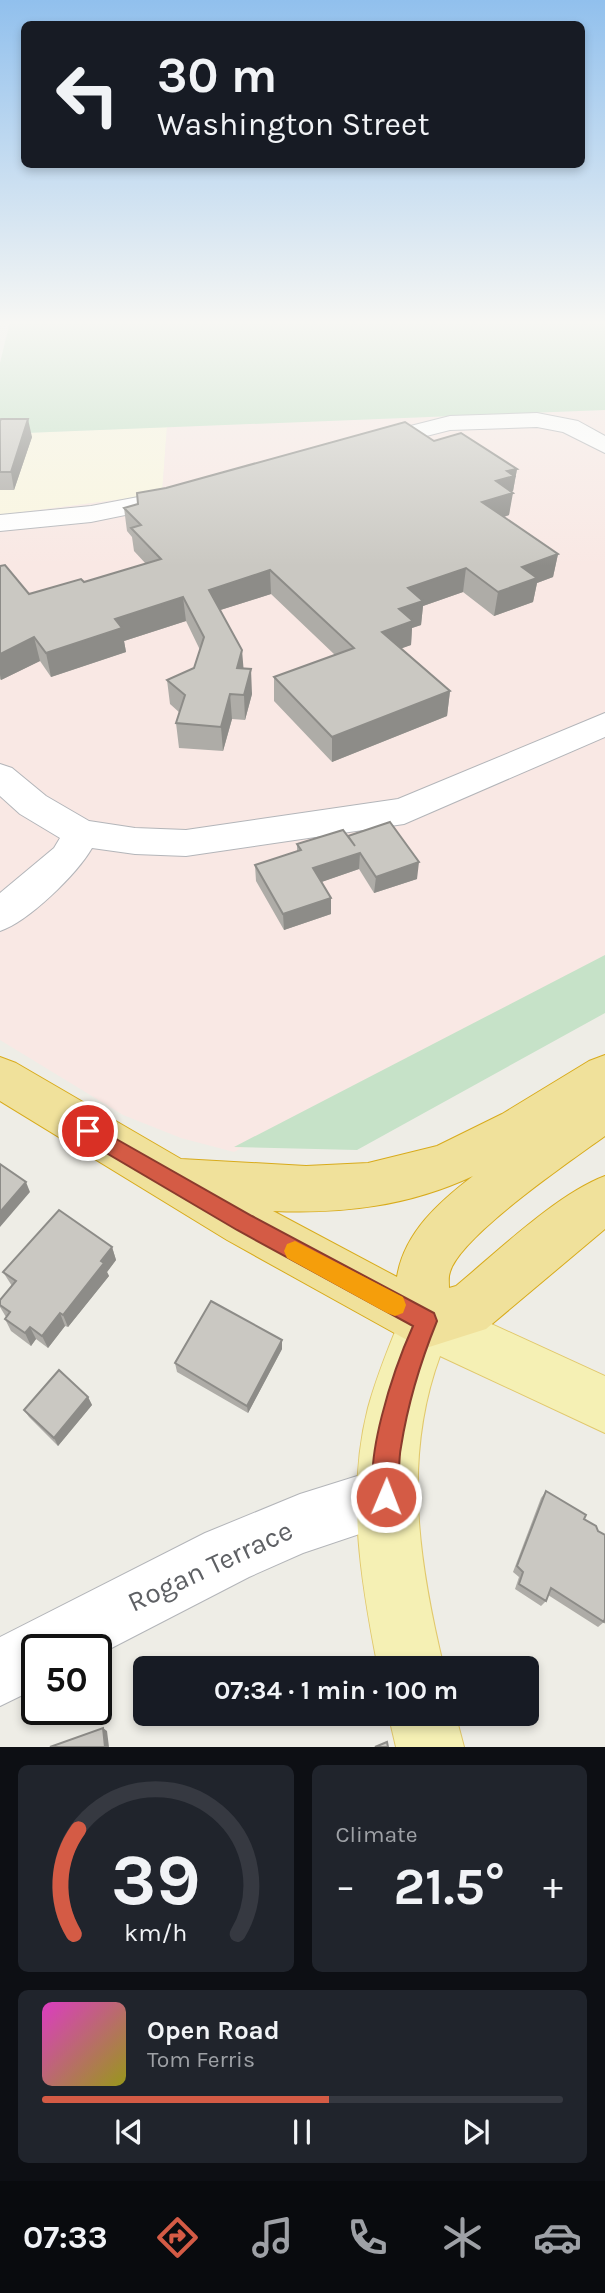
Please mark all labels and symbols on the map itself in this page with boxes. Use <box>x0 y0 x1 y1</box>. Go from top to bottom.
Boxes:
pin <box>58 1101 118 1161</box>
position arrow <box>349 1460 423 1534</box>
street label: Rogan Terrace <box>122 1513 298 1619</box>
speed limit sign: 50 <box>21 1634 112 1725</box>

